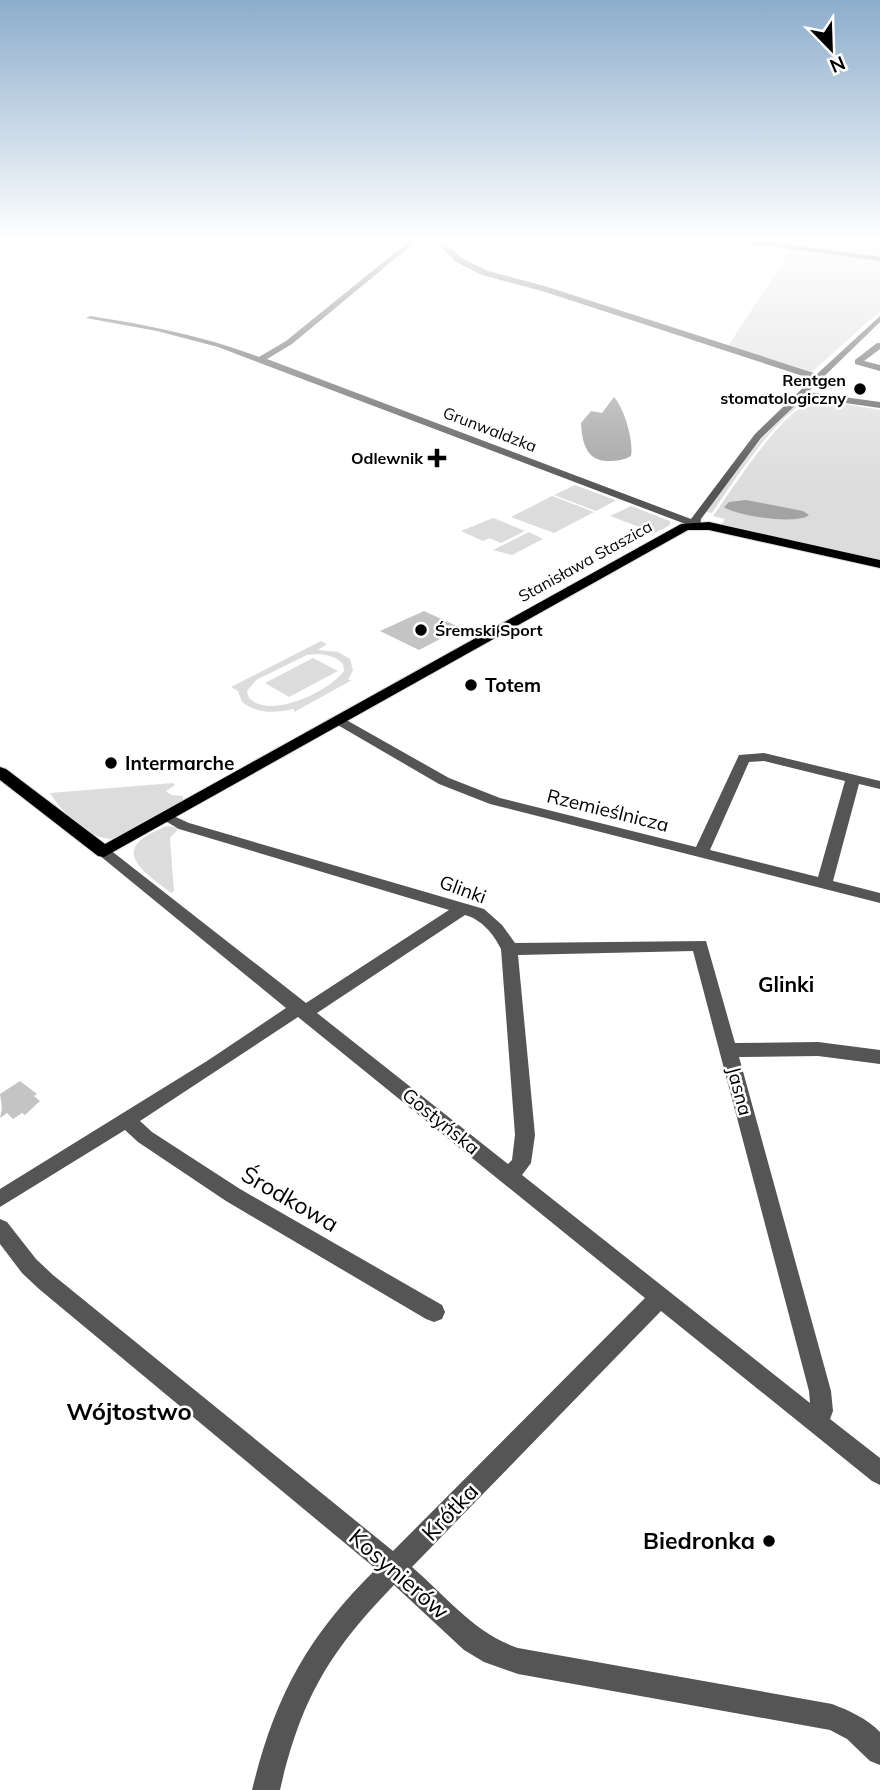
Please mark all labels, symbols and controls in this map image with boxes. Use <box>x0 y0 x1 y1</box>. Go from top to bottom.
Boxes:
north arrow <box>796 14 866 84</box>
text: N <box>826 51 849 78</box>
place label: Rentgen stomatologiczny <box>720 370 846 408</box>
marker: Rentgen stomatologiczny <box>852 381 868 397</box>
street label: Grunwaldzka <box>440 402 540 456</box>
place label: Odlewnik <box>351 448 424 468</box>
marker: Odlewnik <box>429 450 445 466</box>
street label: Stanisława Staszica <box>515 516 655 606</box>
place label: Śremski Sport <box>435 620 543 640</box>
marker: Śremski Sport <box>413 622 429 638</box>
place label: Totem <box>485 673 541 697</box>
marker: Totem <box>463 677 479 693</box>
place label: Intermarche <box>125 751 234 775</box>
marker: Intermarche <box>103 755 119 771</box>
street label: Rzemieślnicza <box>545 783 671 837</box>
street label: Glinki <box>436 869 490 909</box>
district label: Glinki <box>758 971 814 997</box>
street label: Jasna <box>722 1064 758 1118</box>
street label: Gostyńska <box>397 1083 485 1159</box>
street label: Środkowa <box>236 1159 344 1238</box>
district label: Wójtostwo <box>66 1396 192 1426</box>
street label: Krótka <box>415 1477 484 1547</box>
street label: Kosynierów <box>343 1522 455 1625</box>
place label: Biedronka <box>643 1526 755 1555</box>
marker: Biedronka <box>761 1533 777 1549</box>

